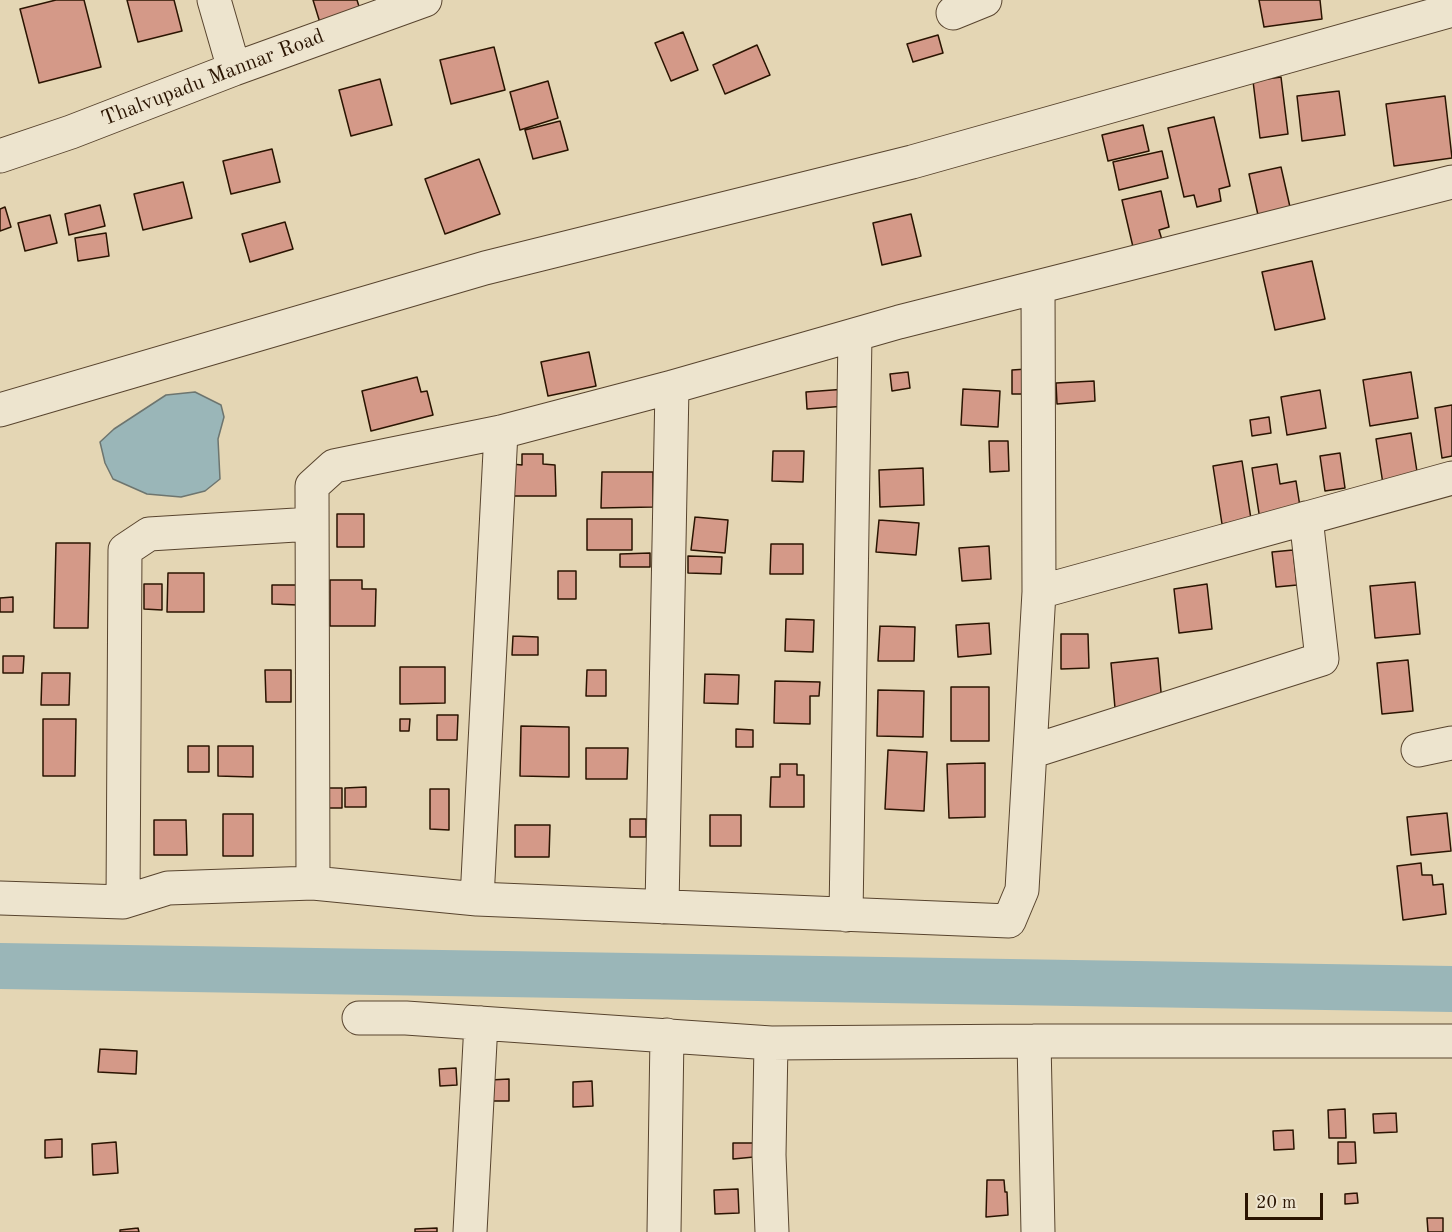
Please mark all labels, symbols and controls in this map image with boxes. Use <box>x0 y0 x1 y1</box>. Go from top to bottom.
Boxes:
street label: Thalvupadu Mannar Road <box>98 24 328 132</box>
scale bar <box>1248 1181 1326 1219</box>
text: 20 m <box>1256 1194 1296 1212</box>

